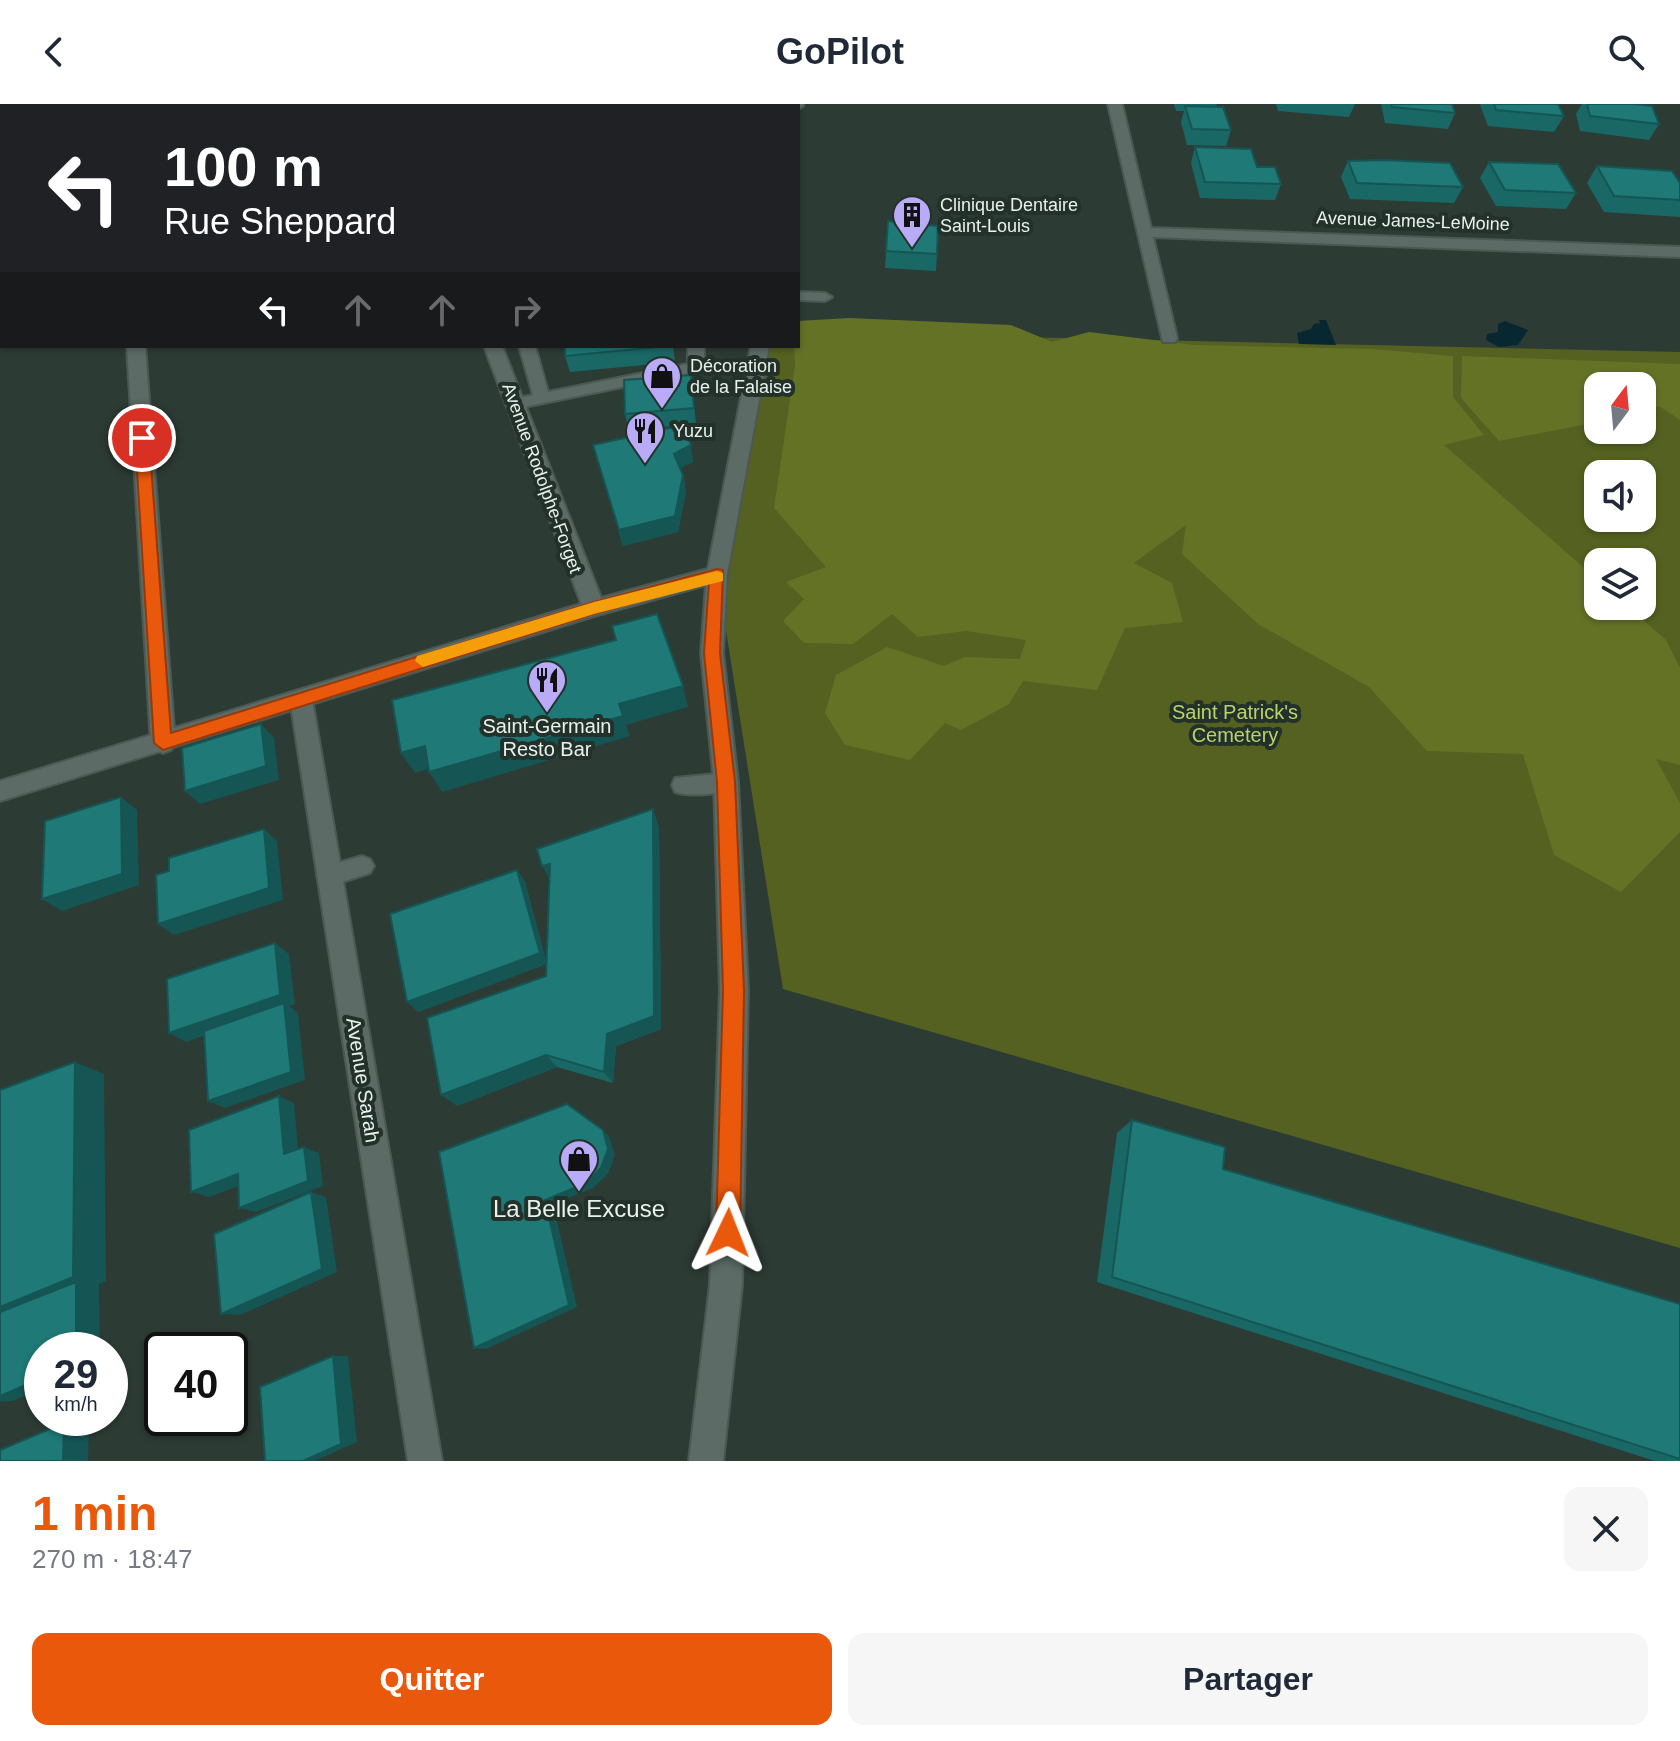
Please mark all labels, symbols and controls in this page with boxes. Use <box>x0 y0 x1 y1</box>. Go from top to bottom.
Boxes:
icon: back <box>32 30 76 74</box>
icon: search <box>1604 30 1648 74</box>
text: GoPilot <box>776 31 904 72</box>
text: 100 m <box>164 135 323 198</box>
icon: left <box>32 136 136 240</box>
building icon: Clinique Dentaire Saint-Louis <box>891 194 933 249</box>
place label: Clinique Dentaire Saint-Louis <box>940 195 1078 236</box>
text: Rue Sheppard <box>164 201 396 242</box>
street label: Avenue James-LeMoine <box>1316 208 1510 234</box>
icon: left <box>252 288 296 332</box>
icon: ahead <box>336 288 380 332</box>
icon: ahead <box>420 288 464 332</box>
icon: right <box>504 288 548 332</box>
shop icon: Décoration de la Falaise <box>641 355 683 410</box>
place label: Décoration de la Falaise <box>690 356 792 397</box>
north arrow <box>1584 372 1656 444</box>
map controls <box>1584 372 1656 620</box>
street label: Avenue Rodolphe-Forget <box>498 380 586 576</box>
pin <box>108 404 176 472</box>
restaurant icon: Yuzu <box>624 410 666 465</box>
icon: arrive <box>120 416 164 460</box>
place label: Yuzu <box>673 421 713 441</box>
button: sound <box>1584 460 1656 532</box>
button: layers <box>1584 548 1656 620</box>
restaurant icon: Saint-Germain Resto Bar <box>526 659 568 714</box>
park label: Saint Patrick's Cemetery <box>1172 701 1298 746</box>
place label: Saint-Germain Resto Bar <box>483 715 611 760</box>
street label: Avenue Sarah <box>342 1016 384 1144</box>
shop icon: La Belle Excuse <box>558 1138 600 1193</box>
position arrow <box>686 1191 770 1275</box>
place label: La Belle Excuse <box>493 1195 665 1222</box>
speed limit sign: 40 <box>144 1332 248 1436</box>
text: 29 <box>54 1352 98 1396</box>
text: km/h <box>54 1393 98 1415</box>
text: 1 min <box>32 1487 157 1540</box>
button: close <box>1564 1487 1648 1571</box>
text: 270 m · 18:47 <box>32 1544 192 1574</box>
button: Quitter <box>32 1633 832 1725</box>
button: Partager <box>848 1633 1648 1725</box>

